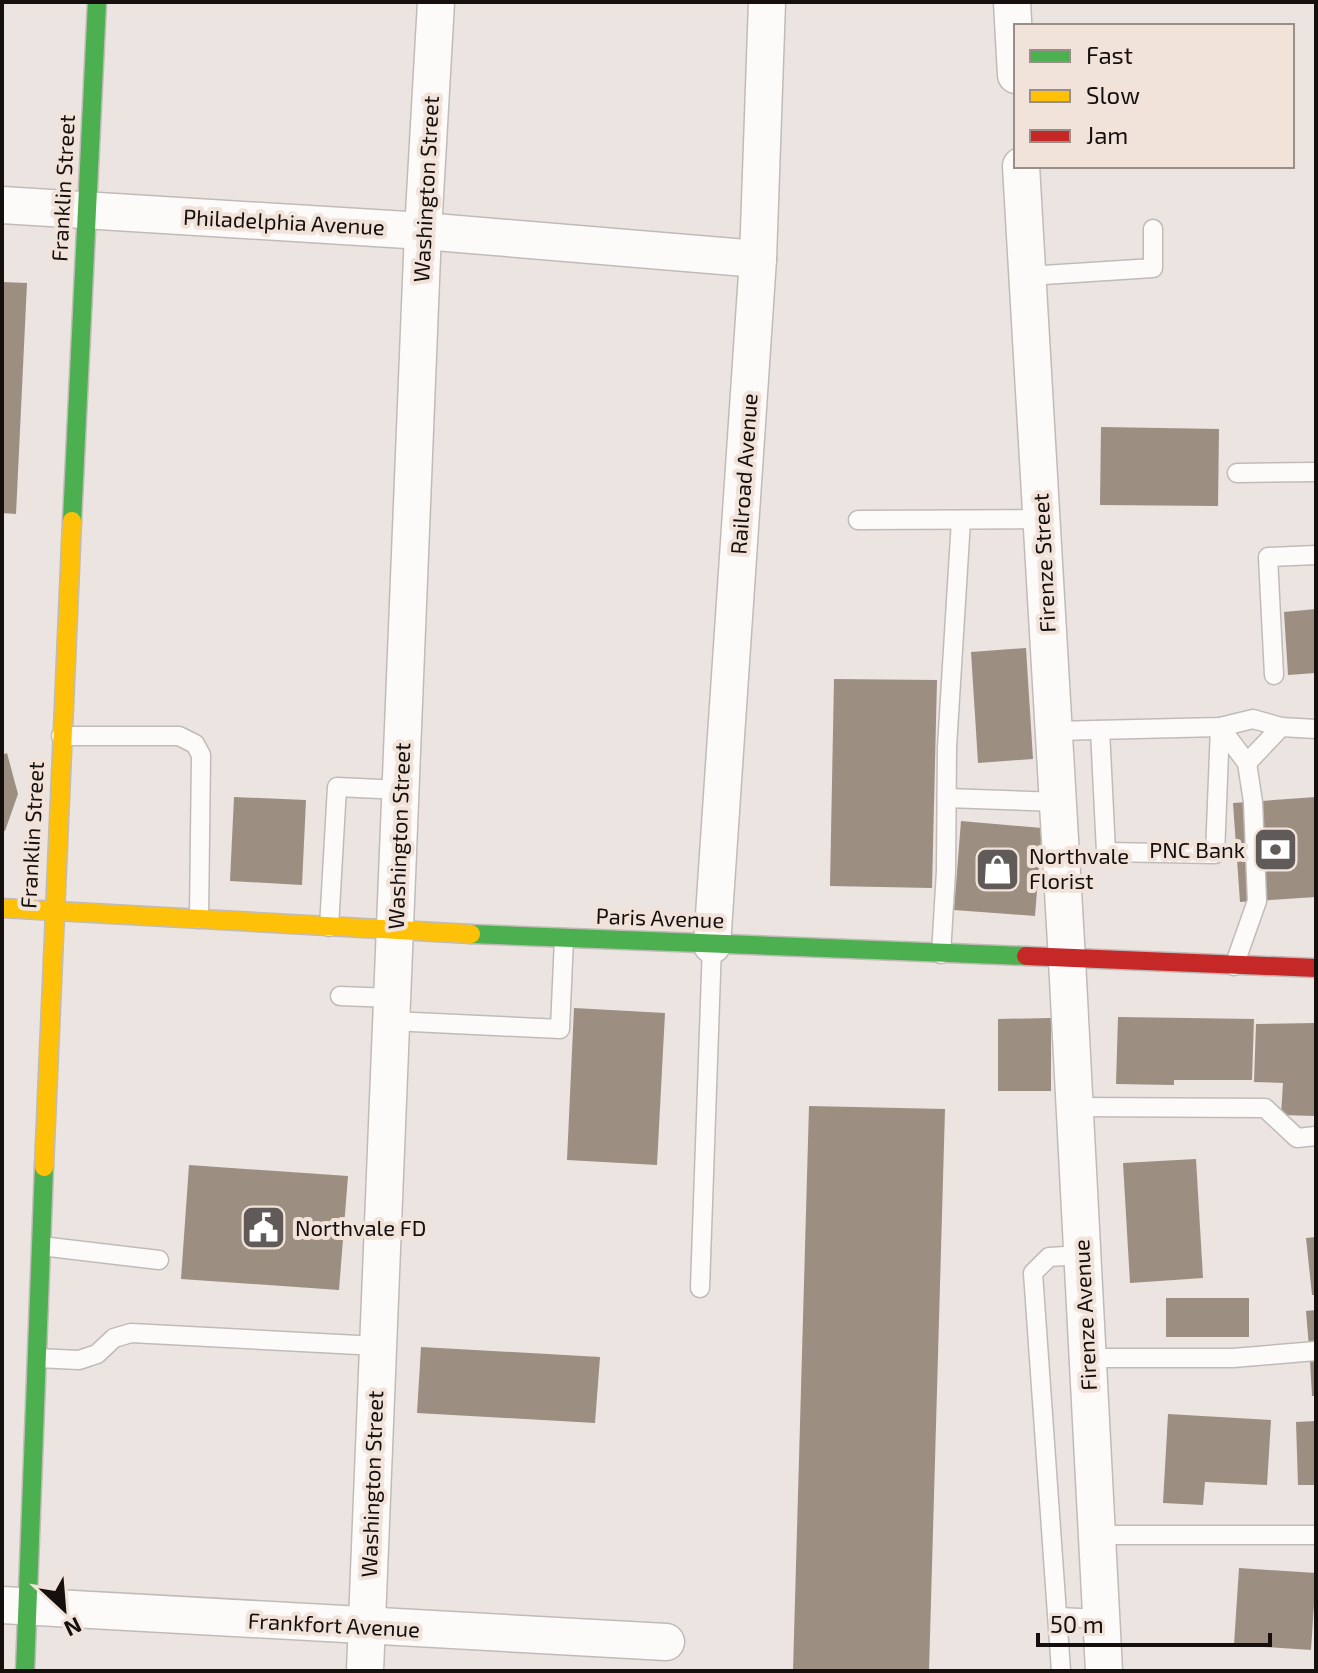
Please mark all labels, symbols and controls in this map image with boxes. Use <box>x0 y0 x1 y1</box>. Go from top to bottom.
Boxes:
legend <box>1014 24 1294 168</box>
text: Fast <box>1086 40 1133 69</box>
text: Slow <box>1086 80 1140 109</box>
street label: Washington Street <box>407 95 443 283</box>
street label: Franklin Street <box>45 114 79 262</box>
text: Jam <box>1086 120 1128 149</box>
street label: Philadelphia Avenue <box>183 203 386 239</box>
street label: Railroad Avenue <box>724 392 762 555</box>
street label: Firenze Street <box>1026 493 1060 633</box>
street label: Washington Street <box>382 742 414 930</box>
street label: Franklin Street <box>14 761 48 909</box>
bank icon: PNC Bank <box>1252 826 1300 874</box>
place label: PNC Bank <box>1149 836 1245 862</box>
place label: Northvale Florist <box>1029 842 1129 893</box>
shop icon: Northvale Florist <box>974 845 1022 893</box>
street label: Paris Avenue <box>595 902 725 932</box>
public building icon: Northvale FD <box>240 1204 288 1252</box>
place label: Northvale FD <box>295 1214 426 1240</box>
street label: Firenze Avenue <box>1067 1239 1101 1391</box>
street label: Washington Street <box>355 1390 387 1578</box>
north arrow <box>24 1569 104 1649</box>
scale bar <box>1038 1597 1270 1647</box>
street label: Frankfort Avenue <box>247 1607 421 1641</box>
text: 50 m <box>1050 1609 1104 1638</box>
text: N <box>60 1613 86 1643</box>

